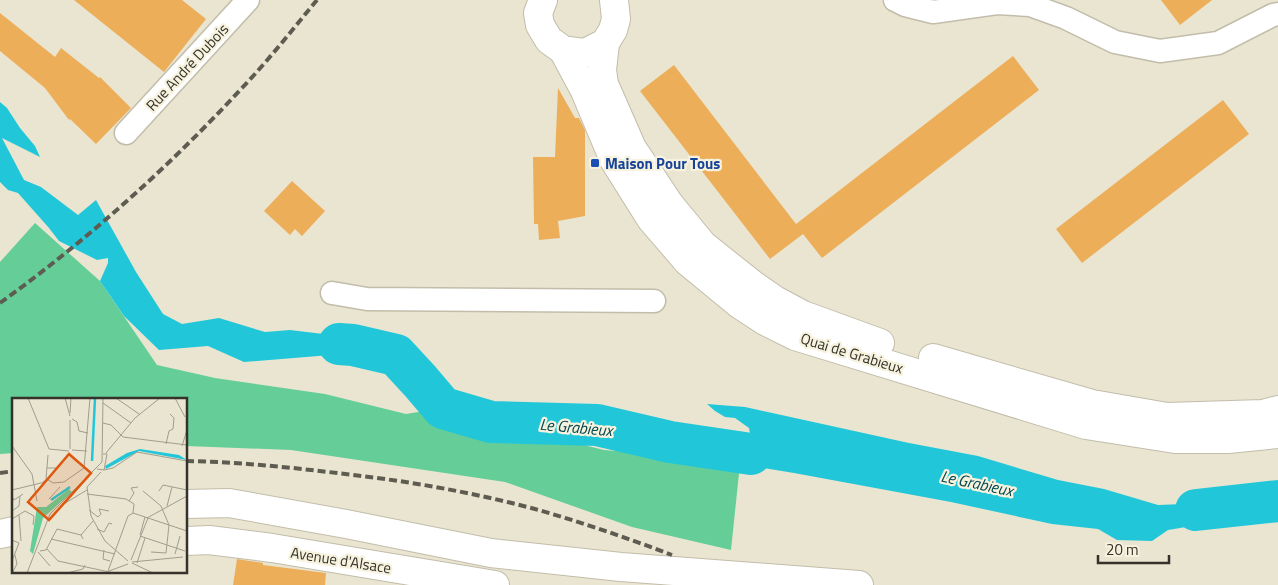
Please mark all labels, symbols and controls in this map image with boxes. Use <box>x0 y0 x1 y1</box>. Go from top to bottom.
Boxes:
street label: Rue André Dubois <box>140 18 234 116</box>
place label: Maison Pour Tous <box>605 152 720 175</box>
marker: Maison Pour Tous <box>589 157 601 169</box>
street label: Quai de Grabieux <box>798 326 906 380</box>
inset map <box>12 398 188 572</box>
water label: Le Grabieux <box>539 412 616 442</box>
water label: Le Grabieux <box>939 464 1017 503</box>
scale bar <box>1098 532 1169 564</box>
text: 20 m <box>1106 538 1139 561</box>
street label: Avenue d'Alsace <box>289 541 393 579</box>

